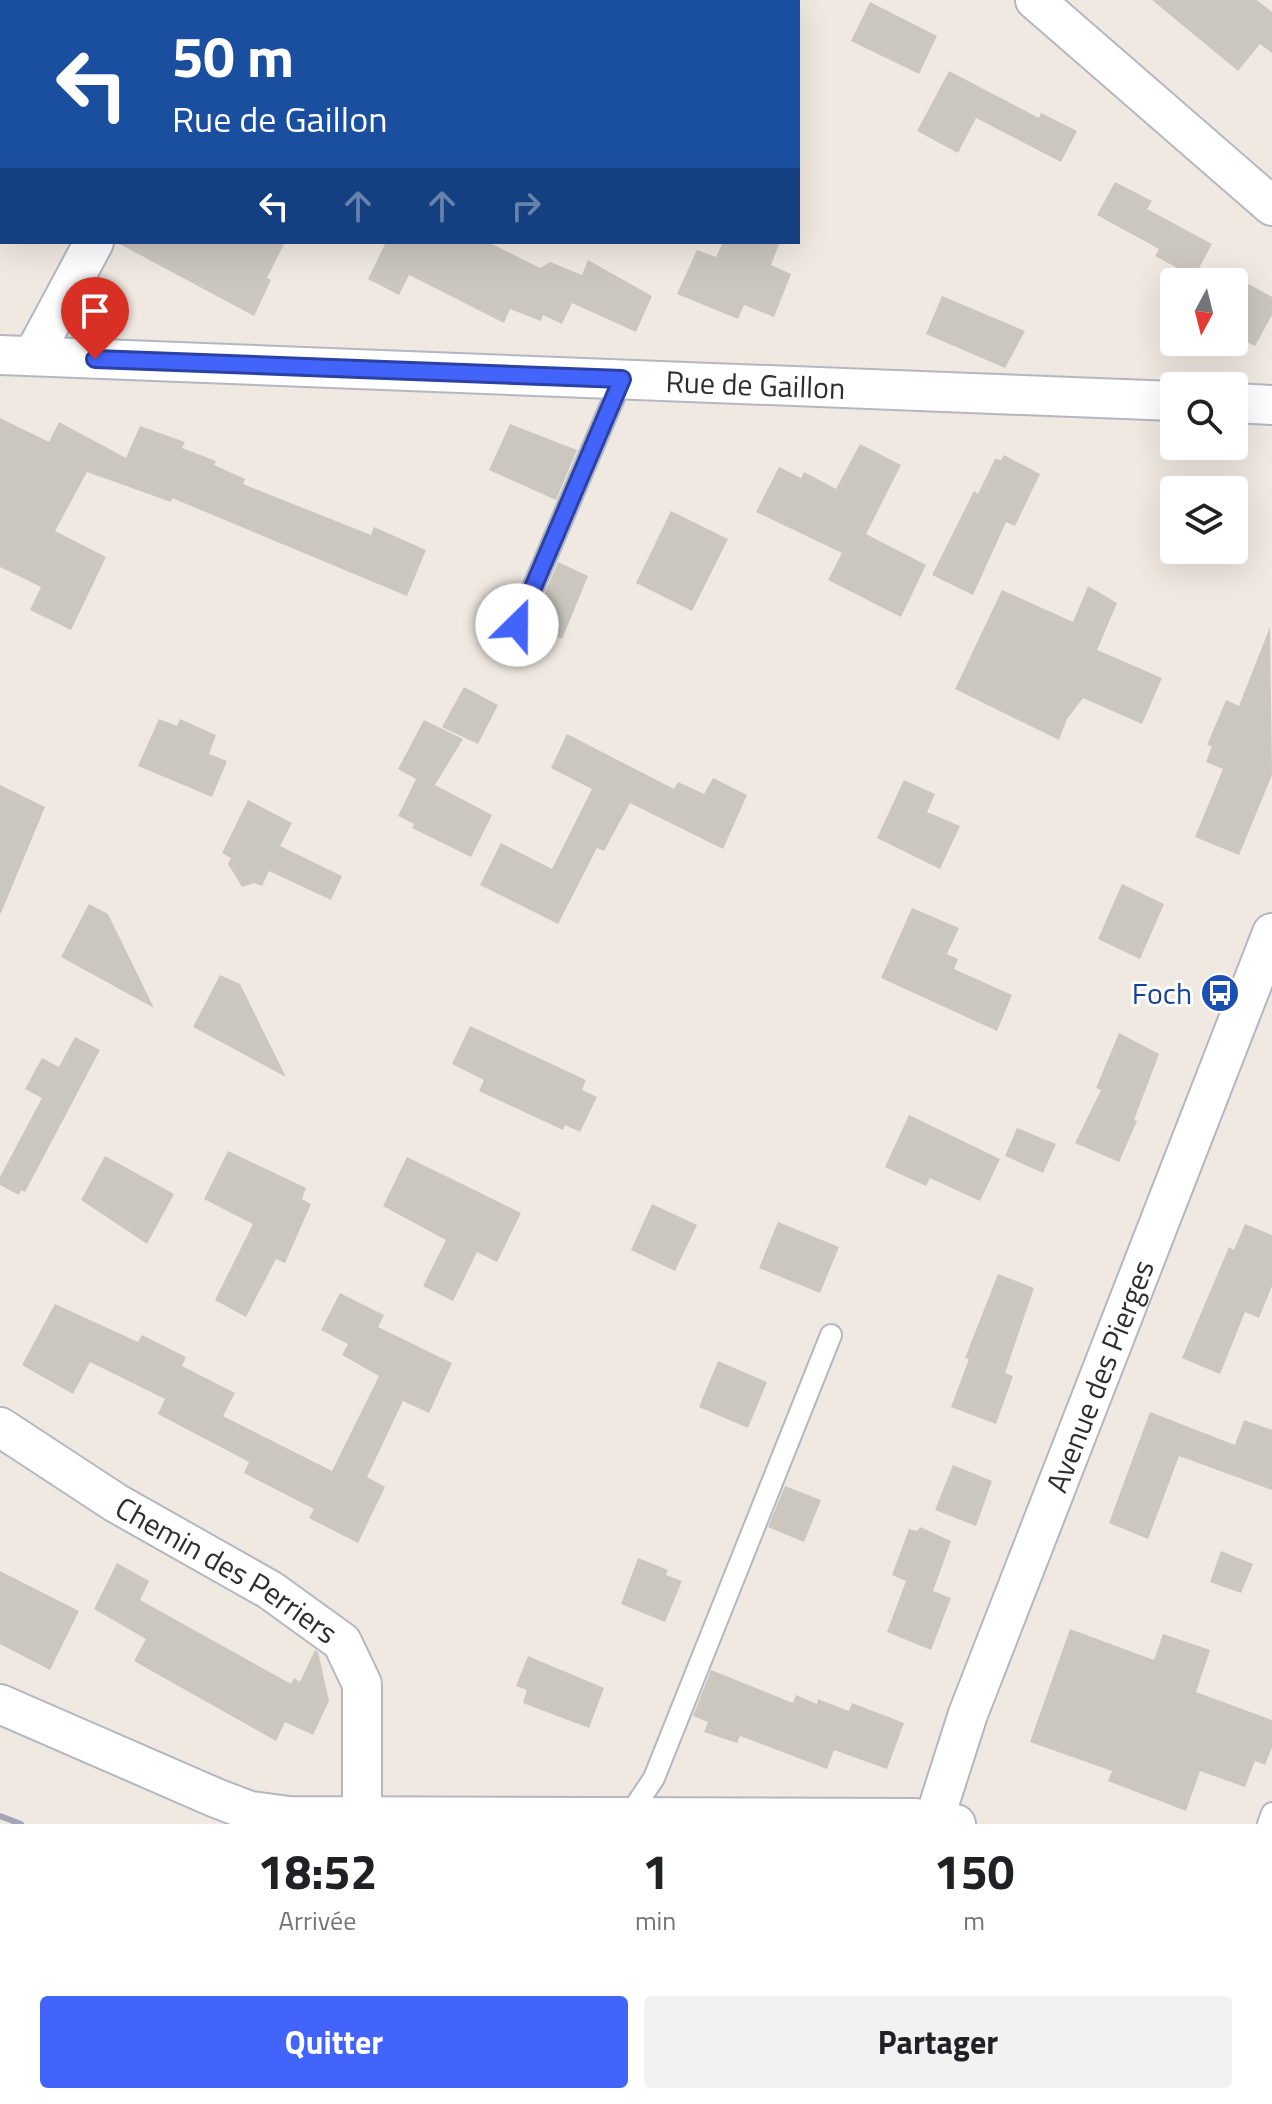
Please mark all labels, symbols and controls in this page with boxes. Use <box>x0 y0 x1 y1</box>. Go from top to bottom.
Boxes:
text: 50 m <box>172 14 294 99</box>
icon: left <box>40 32 144 136</box>
text: Rue de Gaillon <box>172 91 388 146</box>
icon: left <box>252 184 296 228</box>
icon: ahead <box>336 184 380 228</box>
icon: ahead <box>420 184 464 228</box>
icon: right <box>504 184 548 228</box>
north arrow <box>1160 268 1248 356</box>
map controls <box>1160 268 1248 564</box>
pin <box>61 277 129 359</box>
icon: arrive <box>73 289 117 333</box>
street label: Rue de Gaillon <box>665 358 846 411</box>
button: search <box>1160 372 1248 460</box>
button: layers <box>1160 476 1248 564</box>
position arrow <box>475 583 559 667</box>
place label: Foch <box>1132 970 1192 1016</box>
bus stop icon: Foch <box>1199 972 1241 1014</box>
street label: Avenue des Pierges <box>1033 1253 1166 1499</box>
street label: Chemin des Perriers <box>107 1484 348 1655</box>
text: 18:52 <box>258 1835 377 1908</box>
text: 1 <box>642 1835 669 1908</box>
text: 150 <box>934 1835 1014 1908</box>
text: Arrivée <box>279 1901 356 1940</box>
text: min <box>635 1901 676 1940</box>
text: m <box>963 1901 985 1940</box>
button: Quitter <box>40 1996 628 2088</box>
button: Partager <box>644 1996 1232 2088</box>

